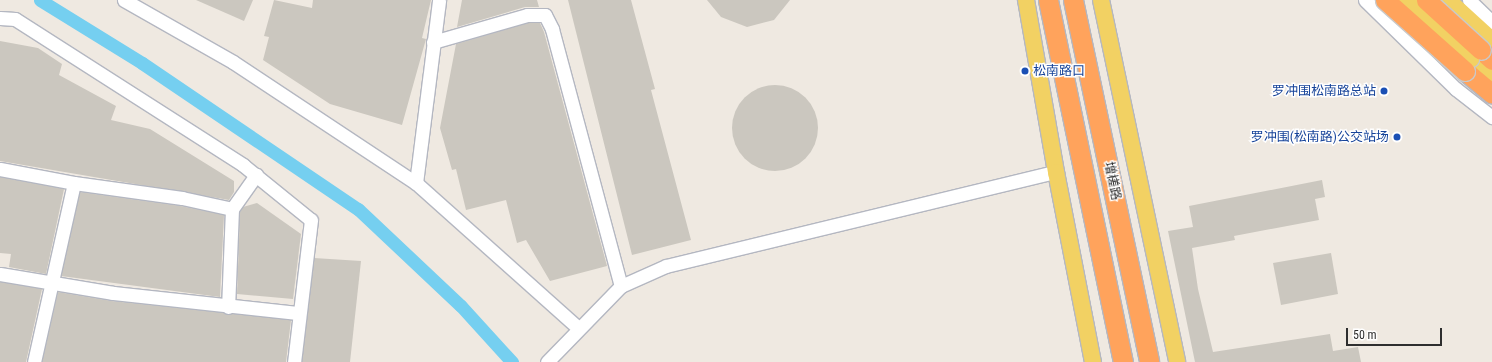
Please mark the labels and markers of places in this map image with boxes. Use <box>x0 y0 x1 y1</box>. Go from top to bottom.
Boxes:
place label: 松南路口 <box>1033 63 1085 79</box>
marker: 松南路口 <box>1020 66 1030 76</box>
place label: 罗冲围松南路总站 <box>1272 83 1376 99</box>
marker: 罗冲围松南路总站 <box>1379 86 1389 96</box>
place label: 罗冲围(松南路)公交站场 <box>1251 129 1389 145</box>
marker: 罗冲围(松南路)公交站场 <box>1392 132 1402 142</box>

